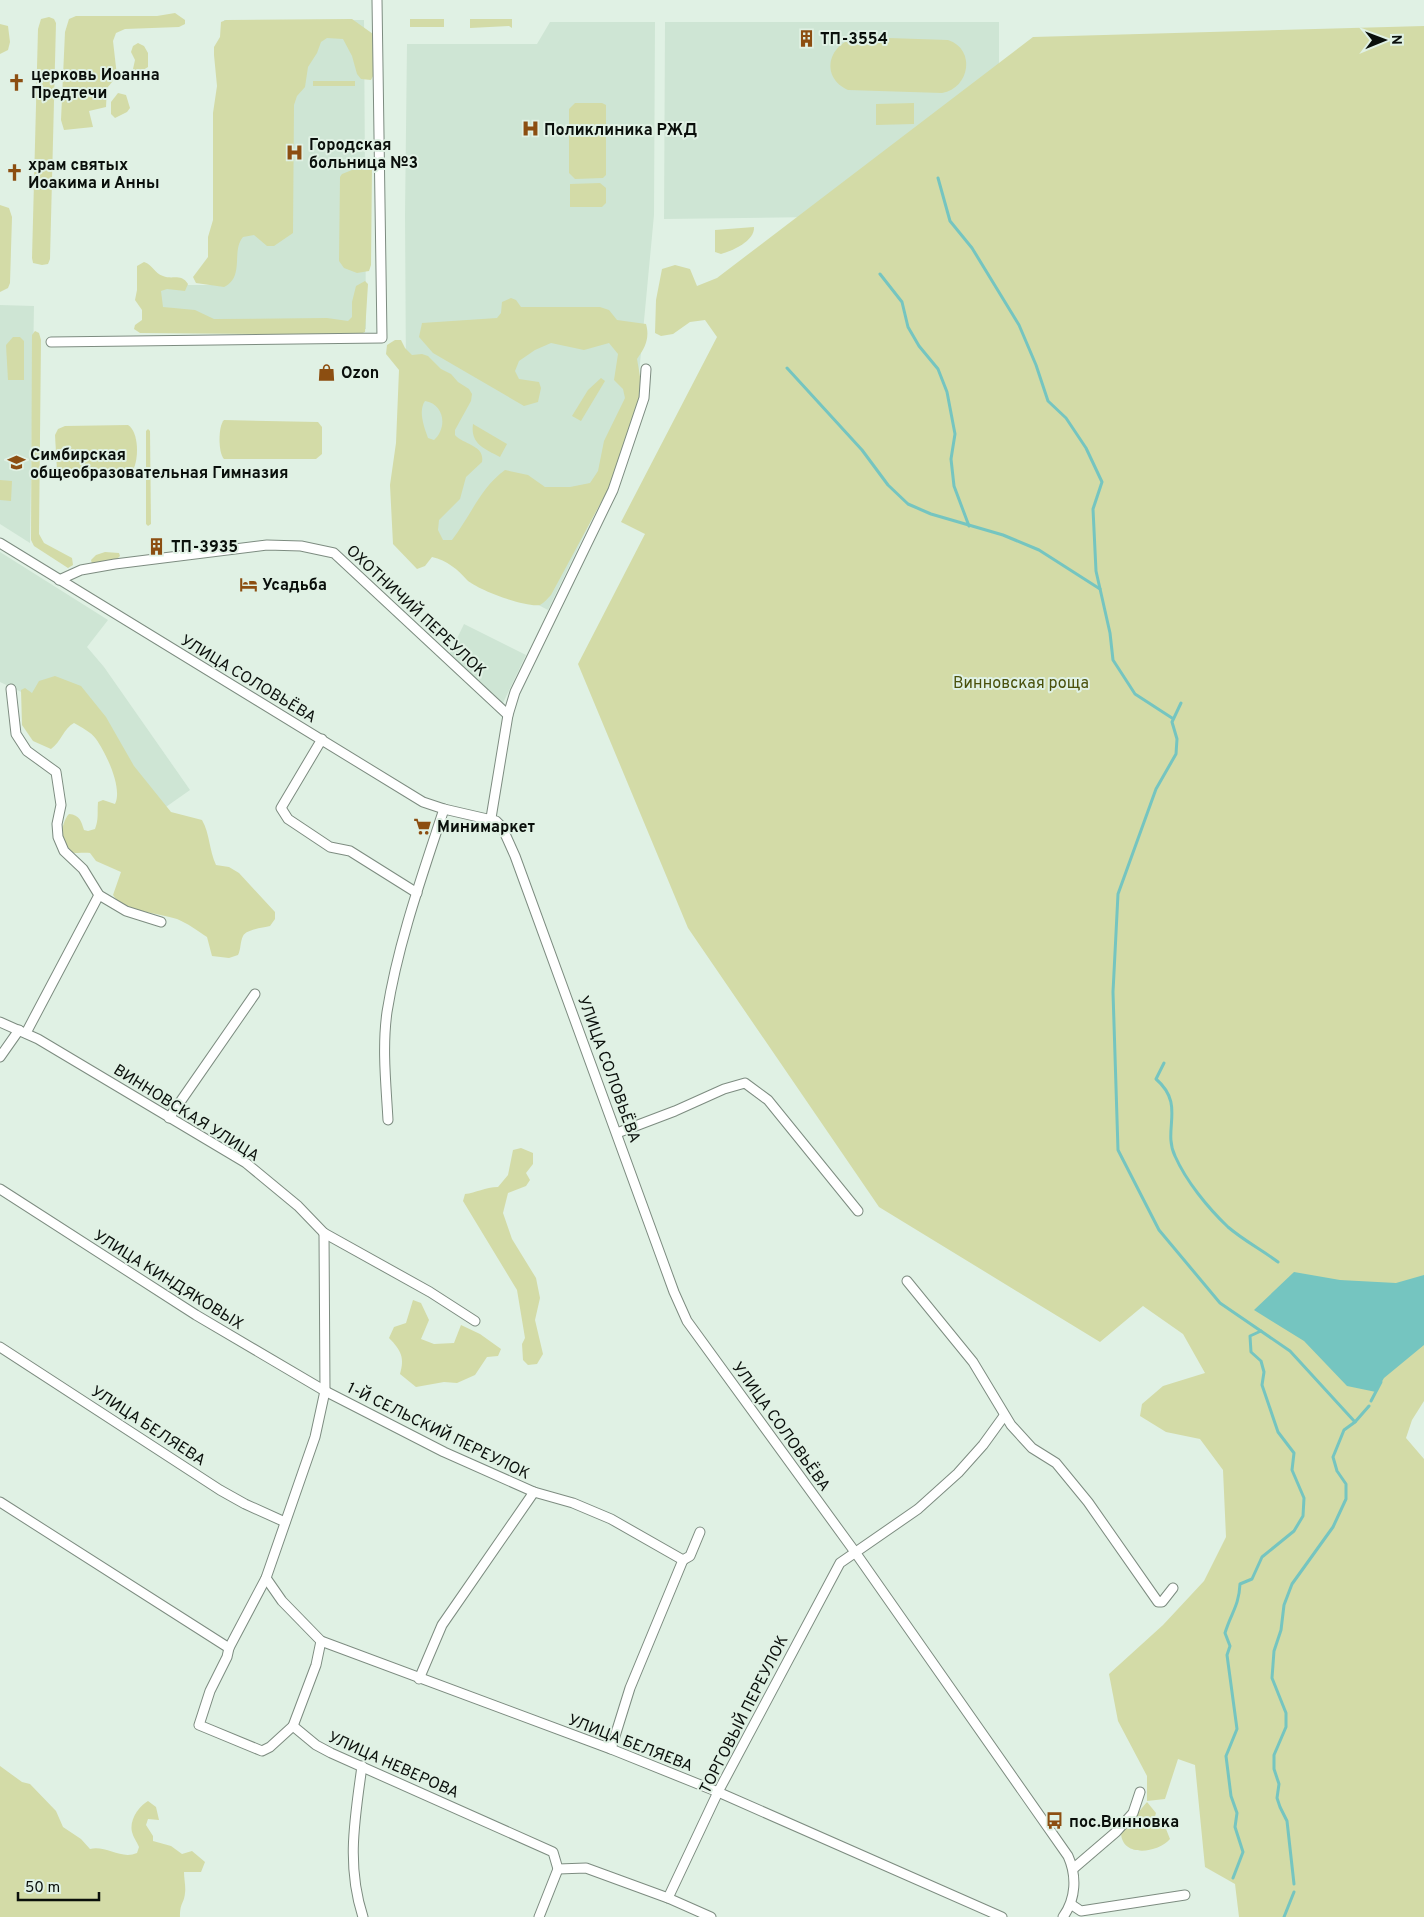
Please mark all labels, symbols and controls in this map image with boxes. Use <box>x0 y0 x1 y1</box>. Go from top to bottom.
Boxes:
north arrow <box>1359 15 1409 65</box>
building icon: ТП-3554 <box>796 28 816 48</box>
place label: ТП-3554 <box>820 30 888 50</box>
text: N <box>1387 35 1404 45</box>
place label: церковь Иоанна Предтечи <box>31 66 160 104</box>
church icon: церковь Иоанна Предтечи <box>7 73 27 93</box>
hospital icon: Поликлиника РЖД <box>520 119 540 139</box>
place label: Поликлиника РЖД <box>544 121 697 141</box>
place label: Городская больница №3 <box>309 136 418 174</box>
hospital icon: Городская больница №3 <box>285 143 305 163</box>
place label: храм святых Иоакима и Анны <box>28 156 159 194</box>
church icon: храм святых Иоакима и Анны <box>4 163 24 183</box>
shop icon: Ozon <box>317 362 337 382</box>
place label: Ozon <box>341 364 379 384</box>
place label: Симбирская общеобразовательная Гимназия <box>30 446 288 484</box>
school or university icon: Симбирская общеобразовательная Гимназия <box>6 453 26 473</box>
building icon: ТП-3935 <box>147 536 167 556</box>
place label: ТП-3935 <box>171 538 238 558</box>
street label: ОХОТНИЧИЙ ПЕРЕУЛОК <box>341 540 491 682</box>
hotel icon: Усадьба <box>238 574 258 594</box>
place label: Усадьба <box>262 576 327 596</box>
street label: УЛИЦА СОЛОВЬЁВА <box>176 630 321 728</box>
park label: Винновская роща <box>953 674 1089 694</box>
supermarket icon: Минимаркет <box>413 816 433 836</box>
place label: Минимаркет <box>437 818 535 838</box>
street label: УЛИЦА СОЛОВЬЁВА <box>572 993 646 1146</box>
street label: ВИННОВСКАЯ УЛИЦА <box>109 1061 263 1167</box>
street label: УЛИЦА КИНДЯКОВЫХ <box>89 1226 247 1335</box>
street label: УЛИЦА СОЛОВЬЁВА <box>727 1357 836 1496</box>
street label: 1-Й СЕЛЬСКИЙ ПЕРЕУЛОК <box>343 1377 534 1485</box>
street label: УЛИЦА БЕЛЯЕВА <box>87 1382 209 1471</box>
street label: ТОРГОВЫЙ ПЕРЕУЛОК <box>694 1631 793 1797</box>
street label: УЛИЦА БЕЛЯЕВА <box>565 1711 696 1777</box>
street label: УЛИЦА НЕВЕРОВА <box>324 1728 462 1804</box>
bus stop icon: пос.Винновка <box>1045 1811 1065 1831</box>
place label: пос.Винновка <box>1069 1813 1179 1833</box>
scale bar <box>18 1870 99 1902</box>
text: 50 m <box>25 1879 60 1898</box>

